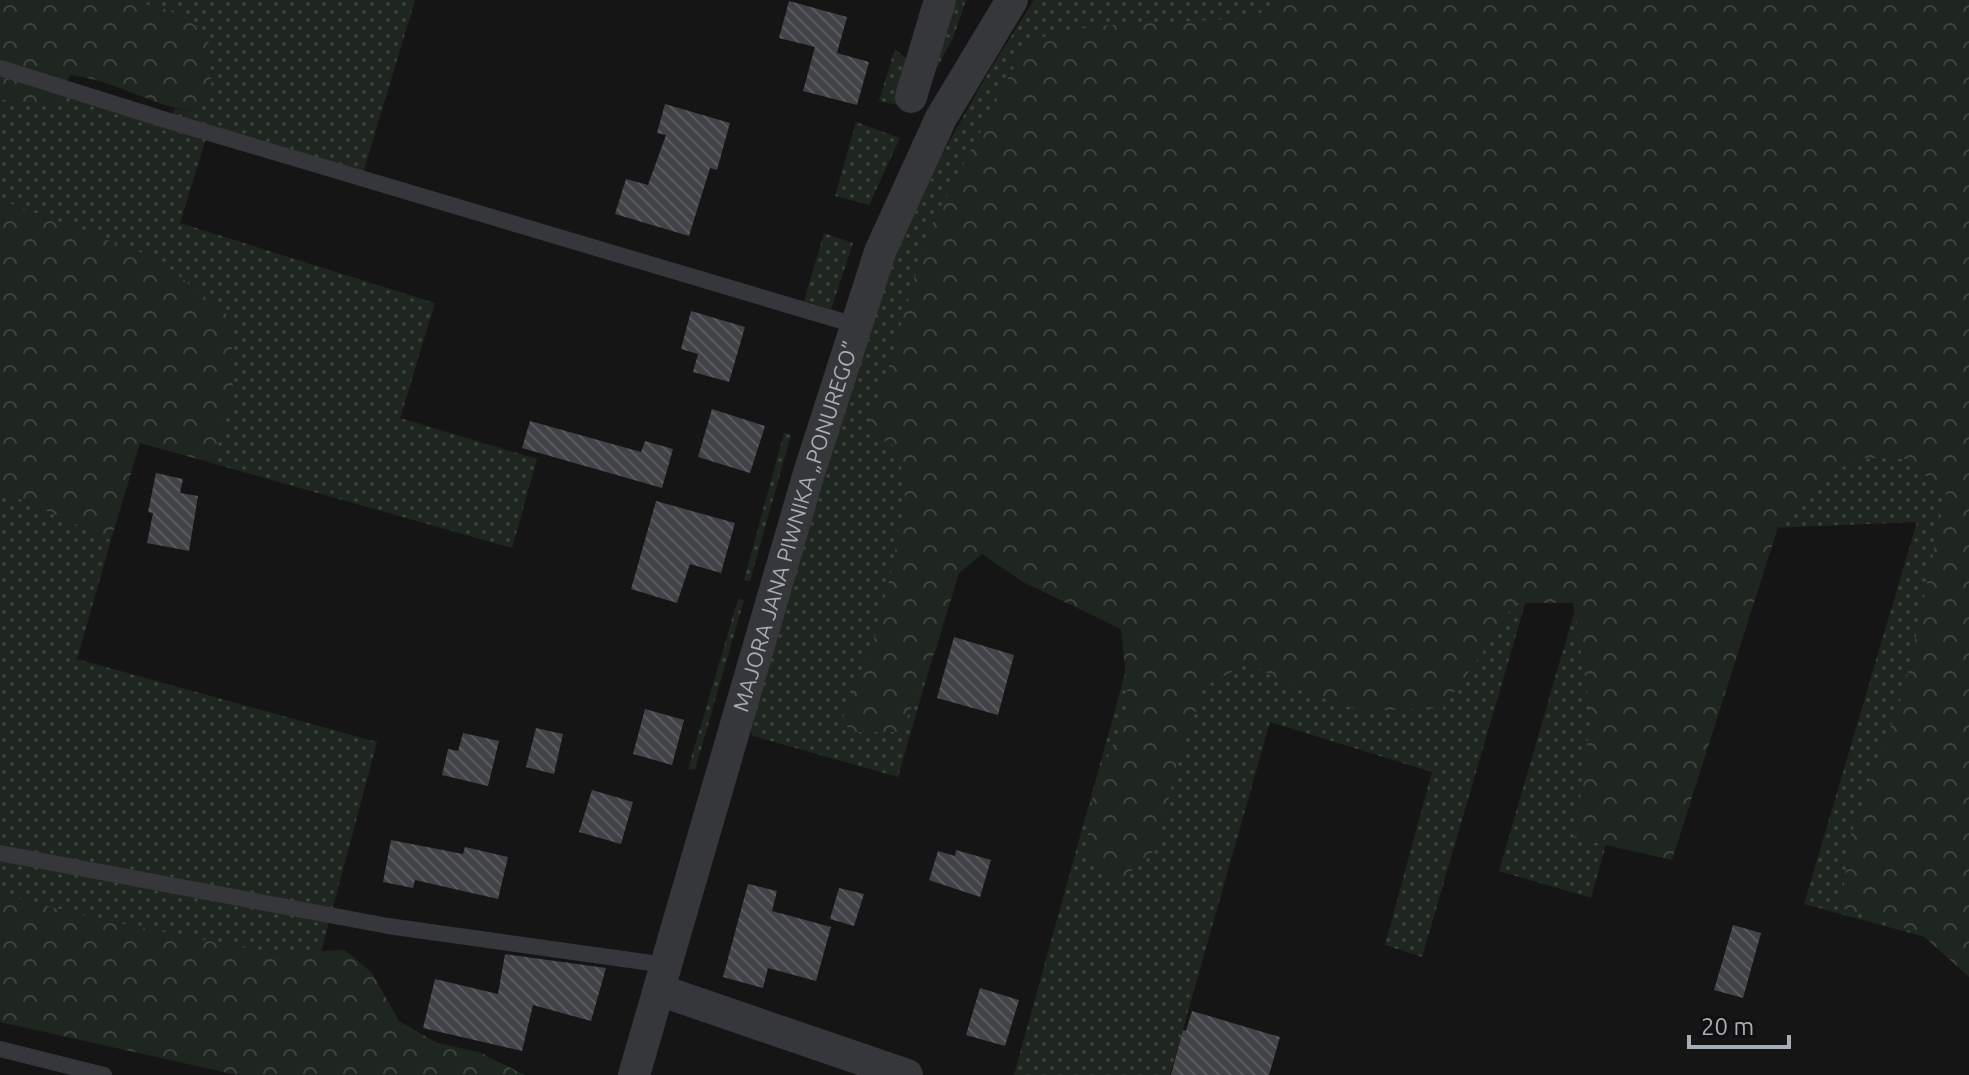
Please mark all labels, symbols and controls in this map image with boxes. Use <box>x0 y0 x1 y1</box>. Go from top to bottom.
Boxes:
street label: MAJORA JANA PIWNIKA „PONUREGO” <box>727 338 863 714</box>
scale bar <box>1689 999 1789 1049</box>
text: 20 m <box>1701 1013 1754 1040</box>

